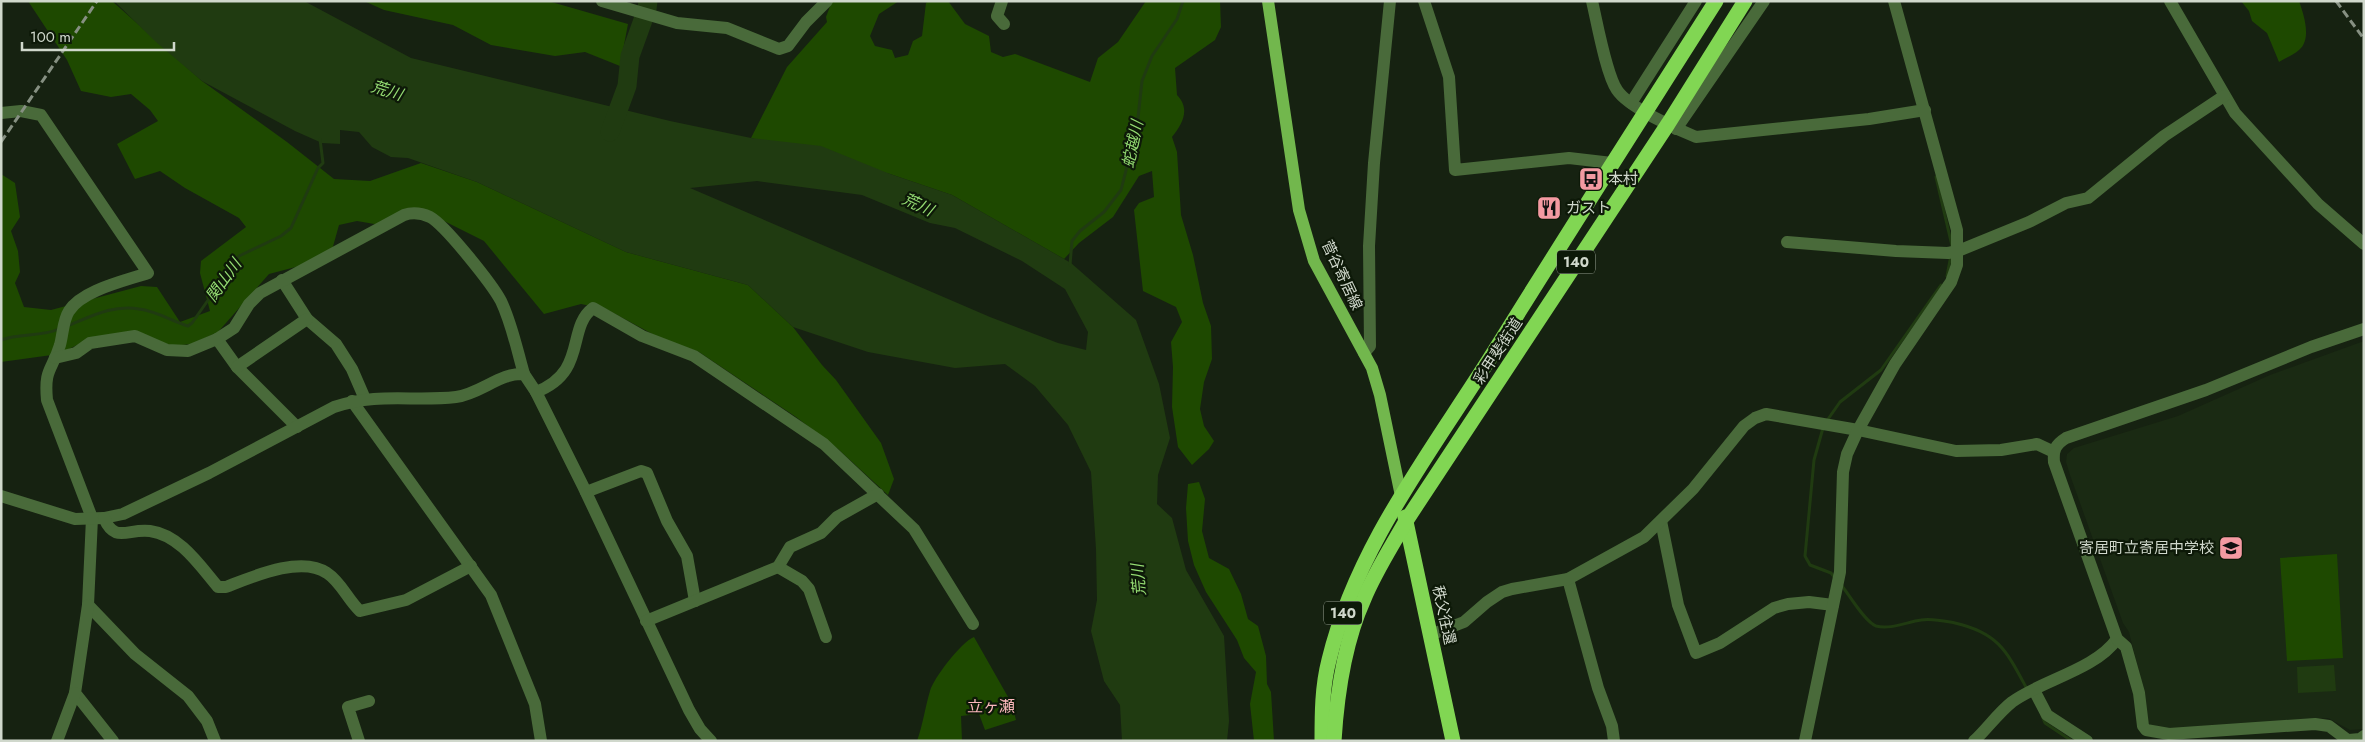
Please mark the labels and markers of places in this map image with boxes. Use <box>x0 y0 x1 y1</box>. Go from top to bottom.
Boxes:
bus stop icon: 本村 <box>1578 166 1604 192</box>
place label: 本村 <box>1608 168 1638 190</box>
restaurant icon: ガスト <box>1536 195 1562 221</box>
place label: ガスト <box>1566 197 1611 219</box>
school or university icon: 寄居町立寄居中学校 <box>2218 535 2244 561</box>
place label: 寄居町立寄居中学校 <box>2079 537 2214 559</box>

